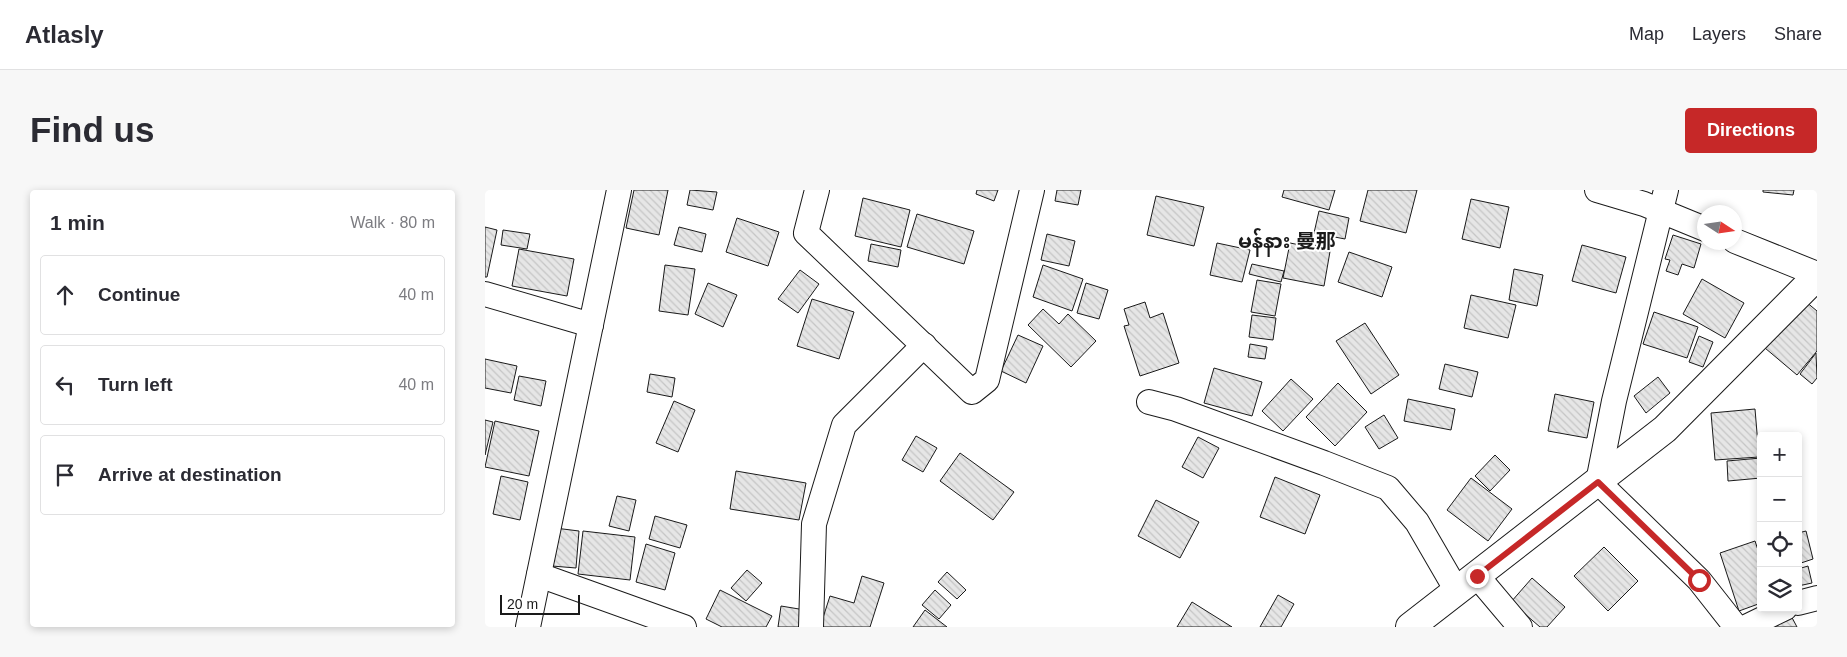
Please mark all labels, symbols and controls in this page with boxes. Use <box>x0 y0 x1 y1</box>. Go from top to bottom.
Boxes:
text: Atlasly <box>25 21 104 48</box>
text: Map <box>1629 24 1664 44</box>
text: Layers <box>1692 24 1746 44</box>
text: Share <box>1774 24 1822 44</box>
button: Directions <box>1685 108 1817 153</box>
text: Find us <box>30 110 154 149</box>
north arrow <box>1697 205 1742 250</box>
text: 1 min <box>50 211 105 234</box>
text: Walk · 80 m <box>350 214 435 231</box>
district label: မန်နား 曼那 <box>1238 228 1336 257</box>
icon: ahead <box>51 281 79 309</box>
text: Continue <box>98 284 180 305</box>
text: 40 m <box>398 286 434 303</box>
icon: left <box>51 371 79 399</box>
text: Turn left <box>98 374 173 395</box>
text: 40 m <box>398 376 434 393</box>
map controls <box>1757 432 1802 612</box>
button: + <box>1757 432 1802 477</box>
icon: arrive <box>51 461 79 489</box>
text: Arrive at destination <box>98 464 282 485</box>
button: − <box>1757 477 1802 522</box>
button: locate <box>1757 522 1802 567</box>
route end <box>1466 565 1489 588</box>
button: layers <box>1757 567 1802 612</box>
route start <box>1688 569 1711 592</box>
scale bar <box>500 592 580 615</box>
text: 20 m <box>507 596 538 612</box>

